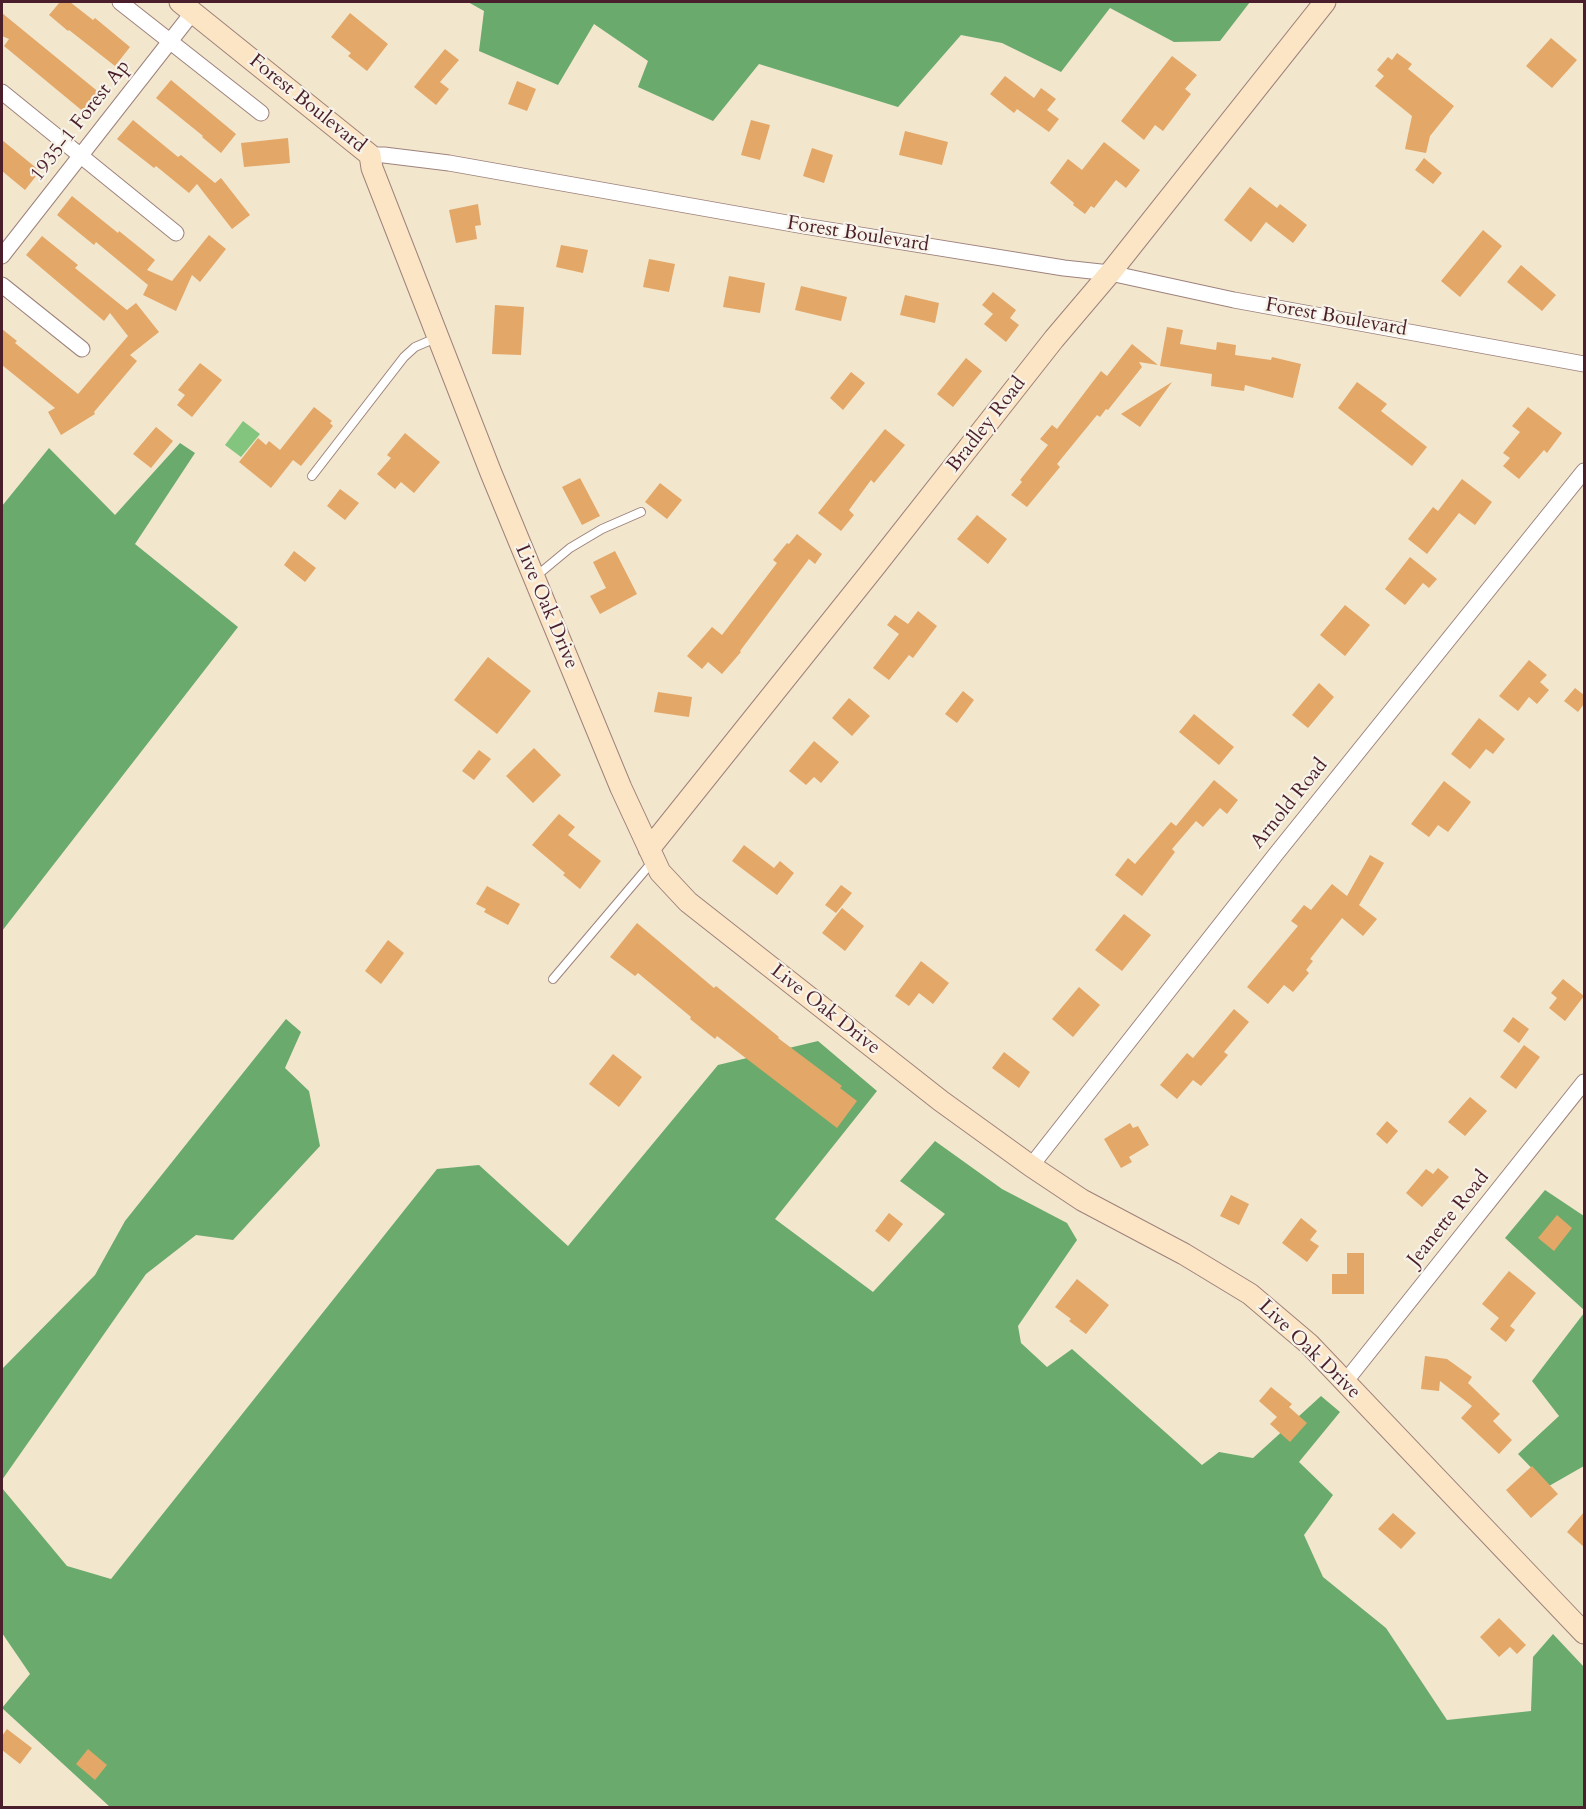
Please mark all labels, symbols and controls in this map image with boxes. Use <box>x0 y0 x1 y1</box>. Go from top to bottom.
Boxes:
street label: Forest Boulevard <box>244 50 370 158</box>
street label: 1935-1 Forest Ap <box>26 56 136 186</box>
street label: Forest Boulevard <box>785 212 931 258</box>
street label: Forest Boulevard <box>1263 294 1409 342</box>
street label: Bradley Road <box>942 373 1032 477</box>
street label: Live Oak Drive <box>509 541 583 673</box>
street label: Arnold Road <box>1246 754 1334 854</box>
street label: Live Oak Drive <box>765 960 885 1060</box>
street label: Jeanette Road <box>1403 1166 1495 1272</box>
street label: Live Oak Drive <box>1253 1295 1365 1405</box>

